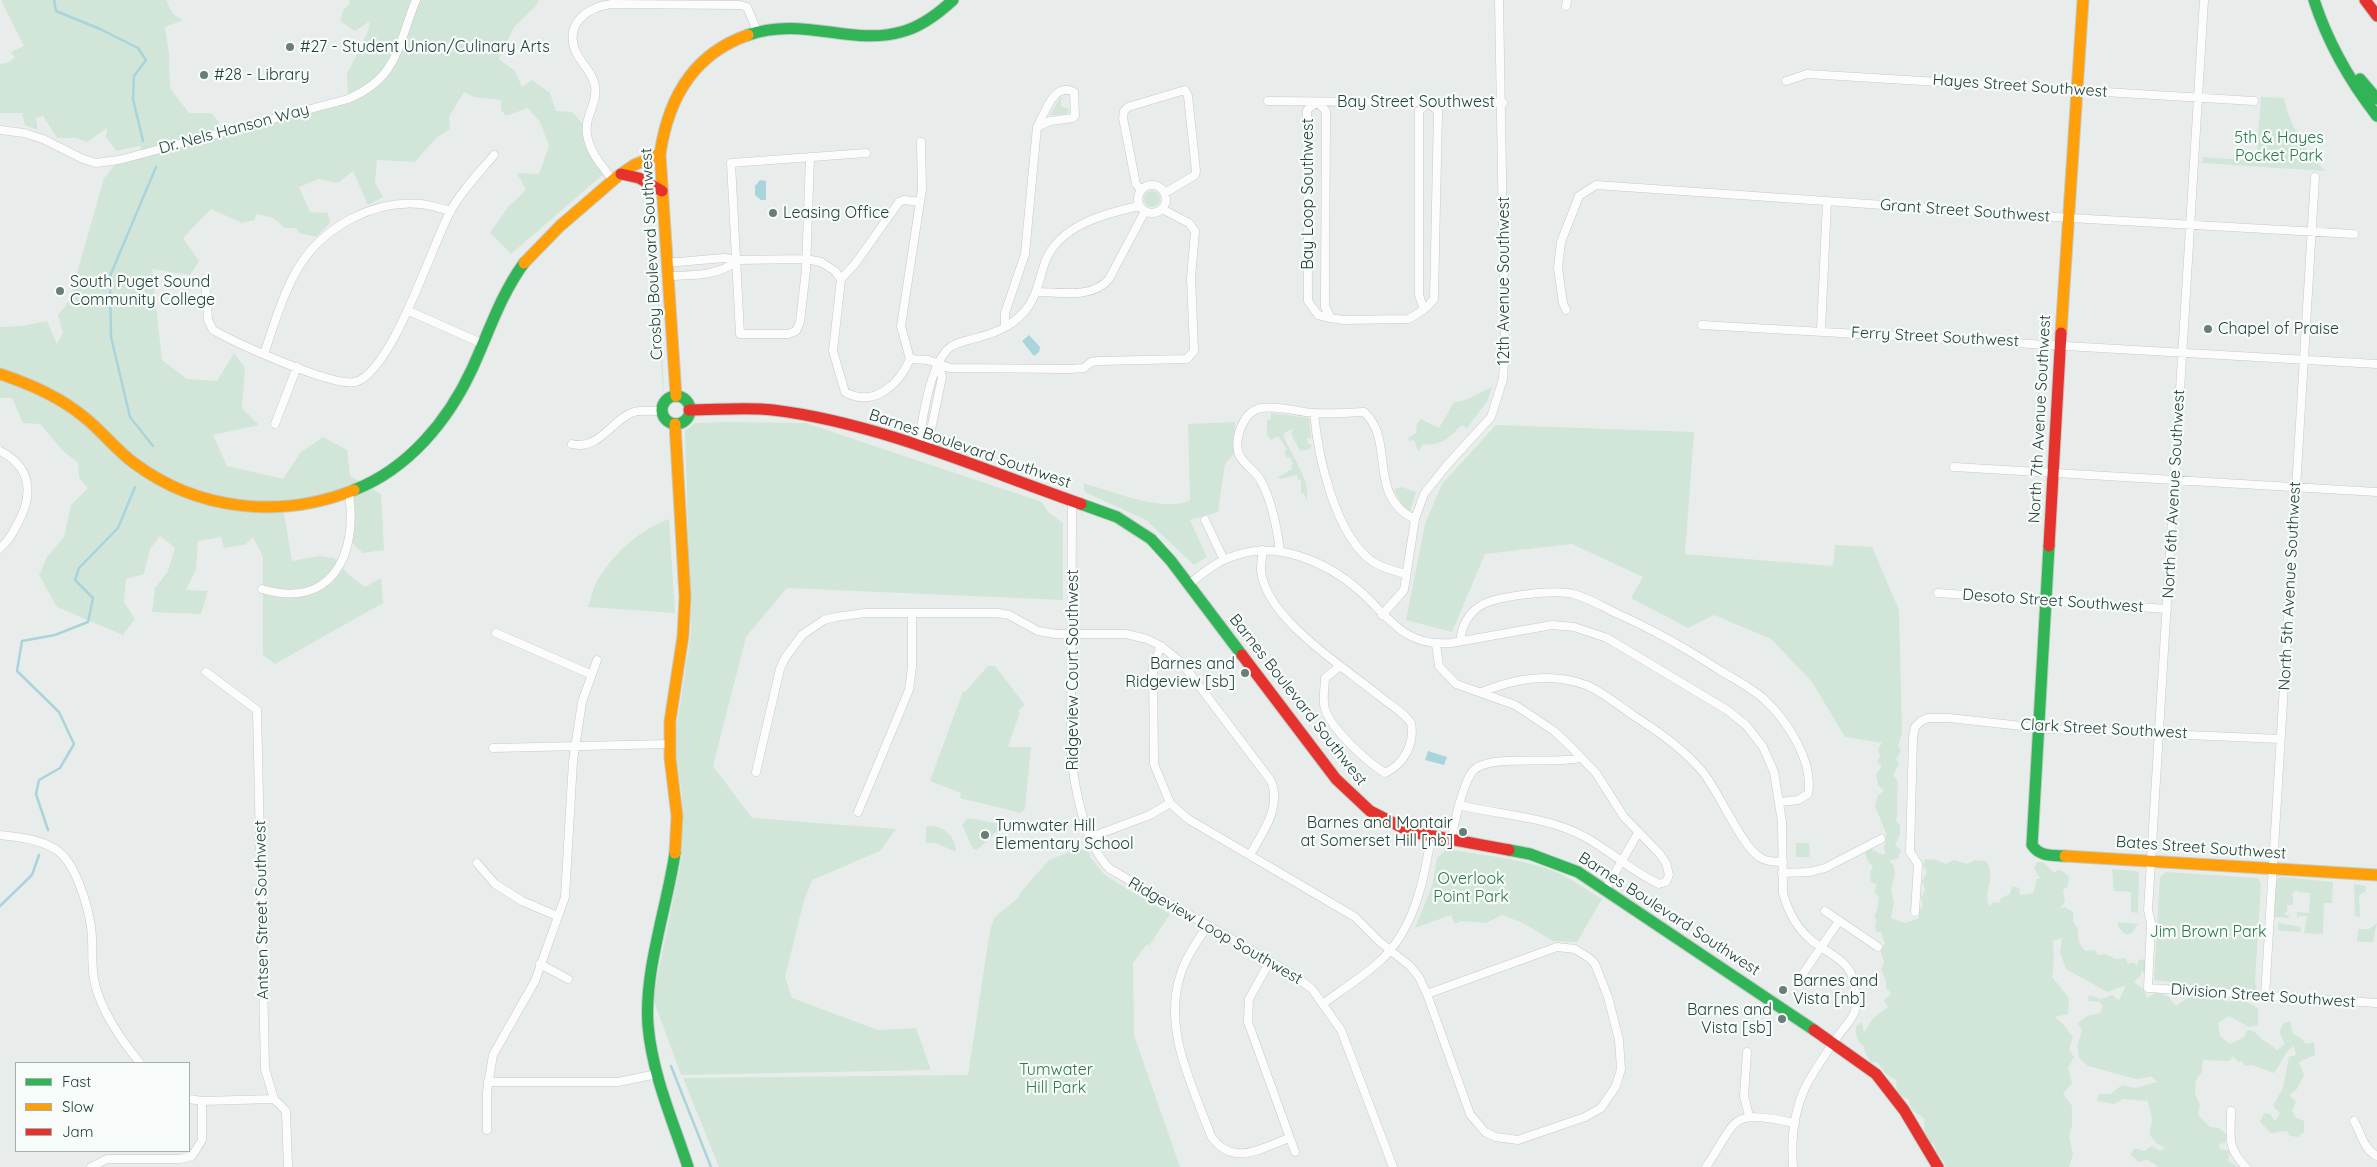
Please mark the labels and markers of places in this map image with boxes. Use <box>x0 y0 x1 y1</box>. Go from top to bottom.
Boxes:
place label: #27 - Student Union/Culinary Arts <box>300 37 550 57</box>
marker: #27 - Student Union/Culinary Arts <box>284 41 296 53</box>
place label: #28 - Library <box>214 65 309 85</box>
marker: #28 - Library <box>198 69 210 81</box>
place label: Leasing Office <box>783 203 889 223</box>
marker: Leasing Office <box>767 207 779 219</box>
place label: South Puget Sound Community College <box>70 272 215 310</box>
marker: South Puget Sound Community College <box>54 285 66 297</box>
place label: Chapel of Praise <box>2218 319 2339 339</box>
marker: Chapel of Praise <box>2202 323 2214 335</box>
place label: Barnes and Ridgeview [sb] <box>1125 654 1235 692</box>
marker: Barnes and Ridgeview [sb] <box>1239 667 1251 679</box>
place label: Barnes and Montair at Somerset Hill [nb] <box>1300 813 1453 851</box>
place label: Tumwater Hill Elementary School <box>995 816 1134 854</box>
marker: Barnes and Montair at Somerset Hill [nb] <box>1457 826 1469 838</box>
marker: Tumwater Hill Elementary School <box>979 829 991 841</box>
place label: Barnes and Vista [nb] <box>1793 971 1878 1009</box>
marker: Barnes and Vista [nb] <box>1777 984 1789 996</box>
place label: Barnes and Vista [sb] <box>1687 1000 1772 1038</box>
marker: Barnes and Vista [sb] <box>1776 1013 1788 1025</box>

